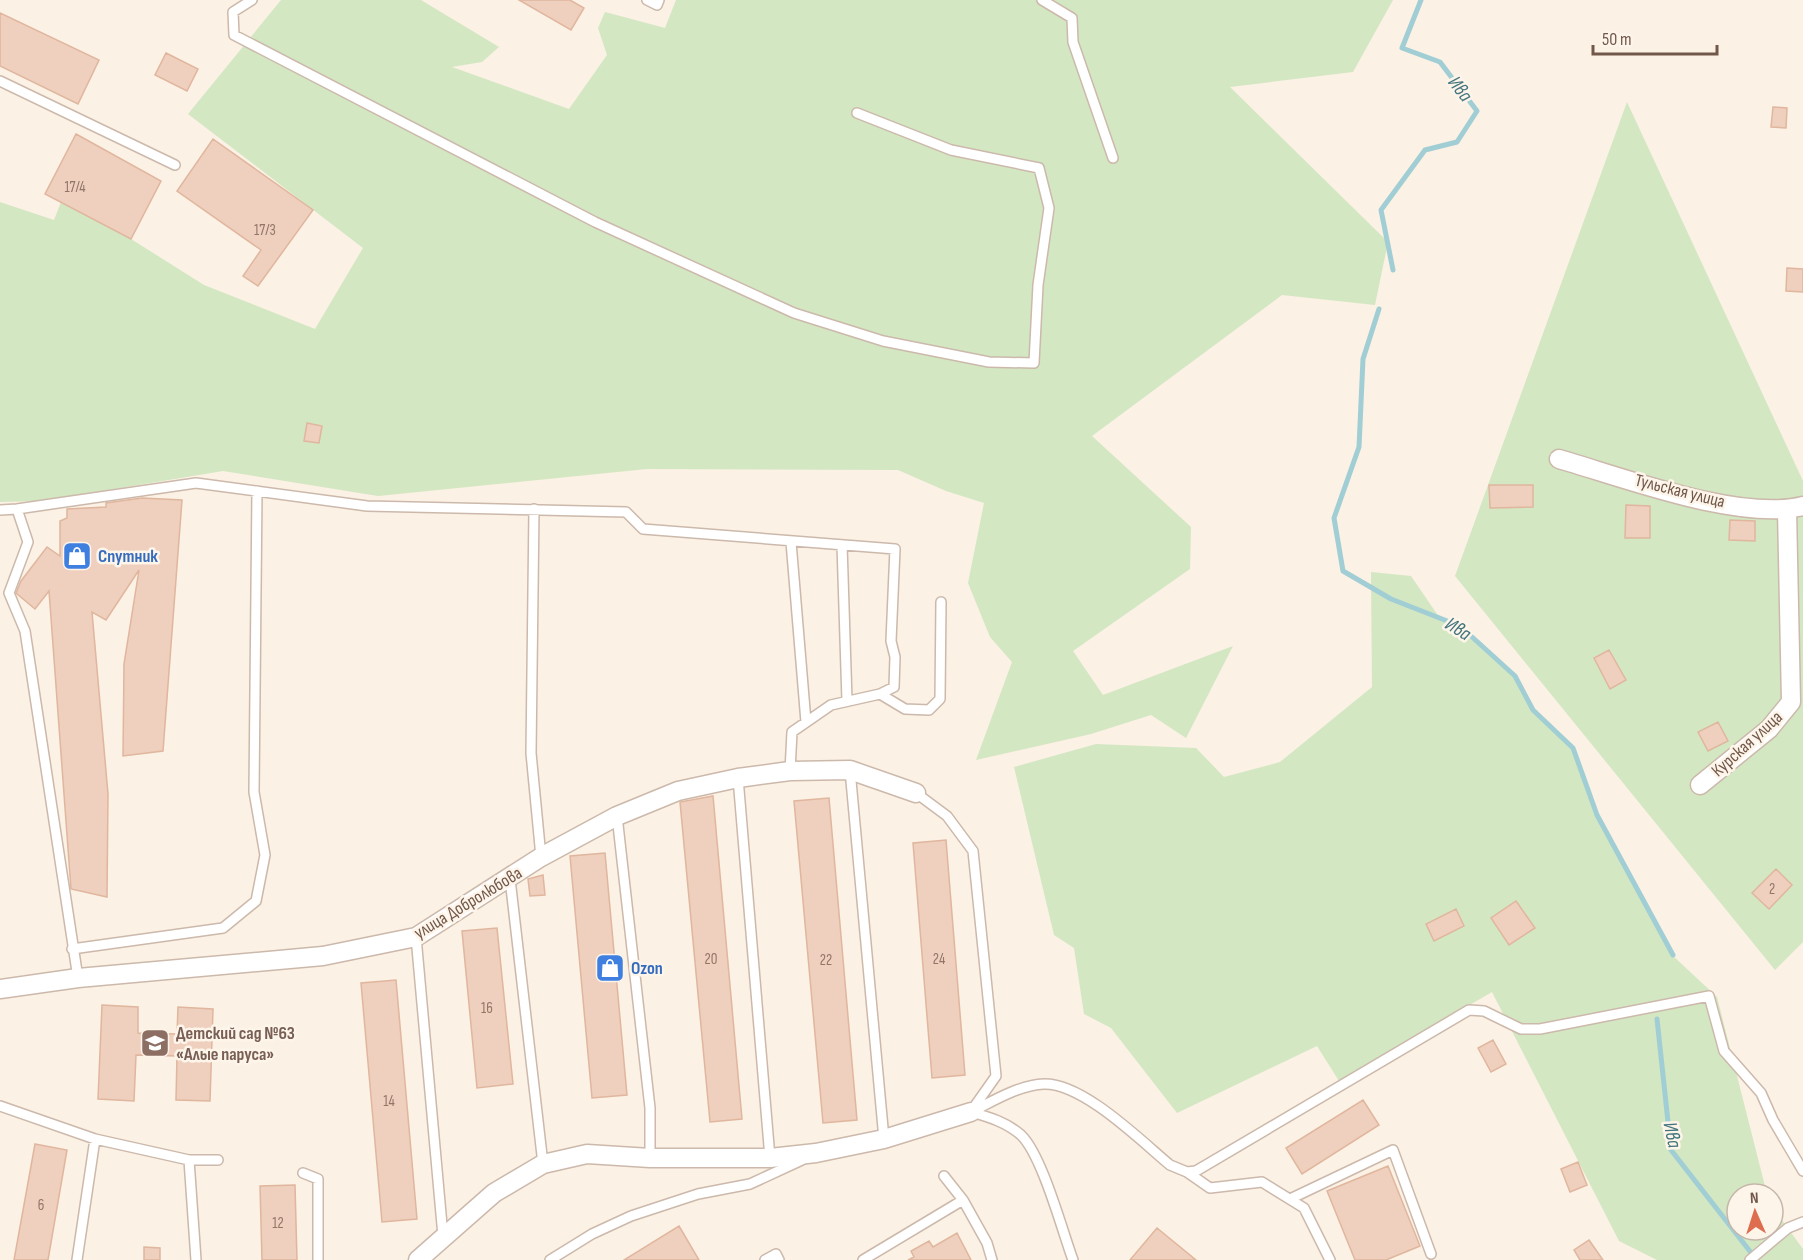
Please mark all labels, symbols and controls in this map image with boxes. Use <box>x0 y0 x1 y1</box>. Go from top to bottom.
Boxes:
scale bar <box>1593 18 1718 56</box>
text: 50 m <box>1602 29 1632 50</box>
water label: Ива <box>1443 71 1477 107</box>
house number: 17/4 <box>64 178 86 197</box>
house number: 17/3 <box>254 221 276 240</box>
street label: Тульская улица <box>1633 470 1727 512</box>
shop icon: Спутник <box>61 540 93 572</box>
place label: Спутник <box>98 546 158 567</box>
water label: Ива <box>1441 612 1475 646</box>
street label: Курская улица <box>1707 707 1787 781</box>
street label: улица Добролюбова <box>410 862 526 944</box>
house number: 2 <box>1769 880 1775 899</box>
house number: 20 <box>705 950 717 969</box>
house number: 24 <box>933 950 945 969</box>
house number: 22 <box>820 951 832 970</box>
shop icon: Ozon <box>594 952 626 984</box>
place label: Ozon <box>631 958 663 979</box>
house number: 16 <box>481 999 493 1018</box>
place label: Детский сад №63 «Алые паруса» <box>176 1023 295 1065</box>
school or university icon: Детский сад №63 «Алые паруса» <box>139 1027 171 1059</box>
house number: 14 <box>383 1092 395 1111</box>
water label: Ива <box>1658 1120 1686 1150</box>
north arrow <box>1725 1182 1785 1242</box>
text: N <box>1750 1189 1759 1208</box>
house number: 6 <box>38 1196 44 1215</box>
house number: 12 <box>272 1214 284 1233</box>

